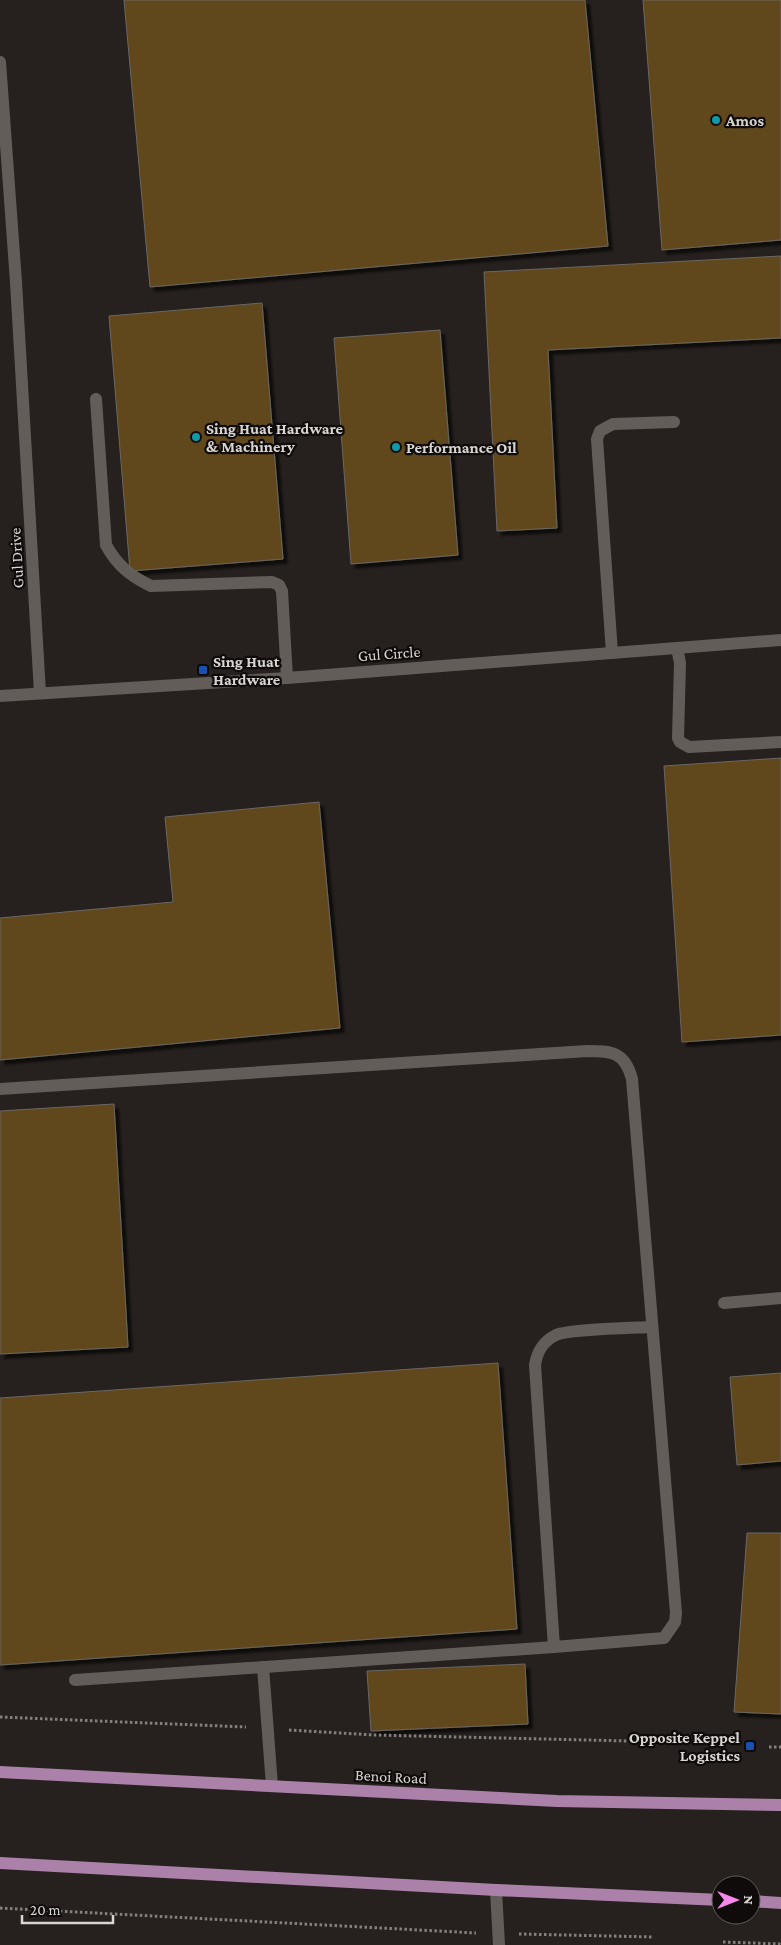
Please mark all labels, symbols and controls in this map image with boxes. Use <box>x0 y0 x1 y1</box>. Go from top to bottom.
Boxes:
place label: Amos <box>725 112 764 129</box>
marker: Amos <box>710 114 722 126</box>
place label: Sing Huat Hardware & Machinery <box>206 420 344 455</box>
marker: Sing Huat Hardware & Machinery <box>190 431 202 443</box>
place label: Performance Oil <box>406 439 517 456</box>
marker: Performance Oil <box>390 441 402 453</box>
street label: Gul Drive <box>6 527 27 589</box>
street label: Gul Circle <box>357 643 421 664</box>
place label: Sing Huat Hardware <box>213 653 281 688</box>
marker: Sing Huat Hardware <box>197 664 209 676</box>
place label: Opposite Keppel Logistics <box>629 1729 740 1764</box>
marker: Opposite Keppel Logistics <box>744 1740 756 1752</box>
street label: Benoi Road <box>355 1766 428 1787</box>
north arrow <box>711 1875 761 1925</box>
scale bar <box>22 1892 114 1924</box>
text: N <box>741 1895 757 1905</box>
text: 20 m <box>30 1902 61 1918</box>

